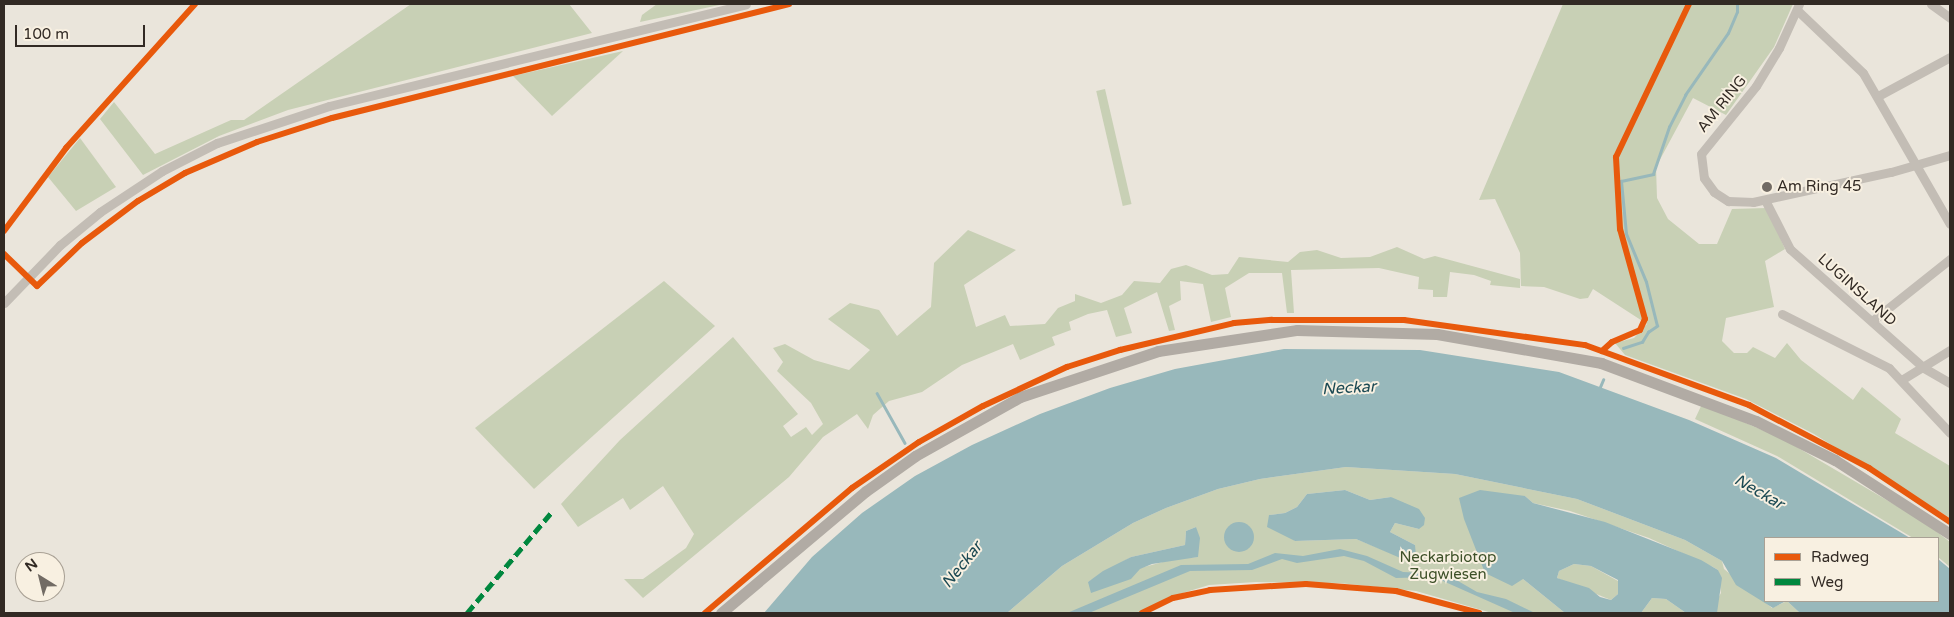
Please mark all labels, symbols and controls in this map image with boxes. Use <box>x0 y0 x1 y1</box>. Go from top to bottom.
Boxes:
scale bar <box>18 15 148 47</box>
text: 100 m <box>23 25 69 43</box>
street label: AM RING <box>1694 72 1750 136</box>
place label: Am Ring 45 <box>1777 178 1862 196</box>
marker: Am Ring 45 <box>1761 181 1773 193</box>
street label: LUGINSLAND <box>1814 250 1900 330</box>
water label: Neckar <box>1322 377 1376 399</box>
water label: Neckar <box>1731 470 1787 514</box>
legend <box>1764 537 1939 602</box>
water label: Neckar <box>938 538 986 592</box>
park label: Neckarbiotop Zugwiesen <box>1400 548 1496 583</box>
text: Radweg <box>1811 548 1869 566</box>
north arrow <box>15 552 65 602</box>
text: N <box>22 555 41 575</box>
text: Weg <box>1811 573 1843 591</box>

